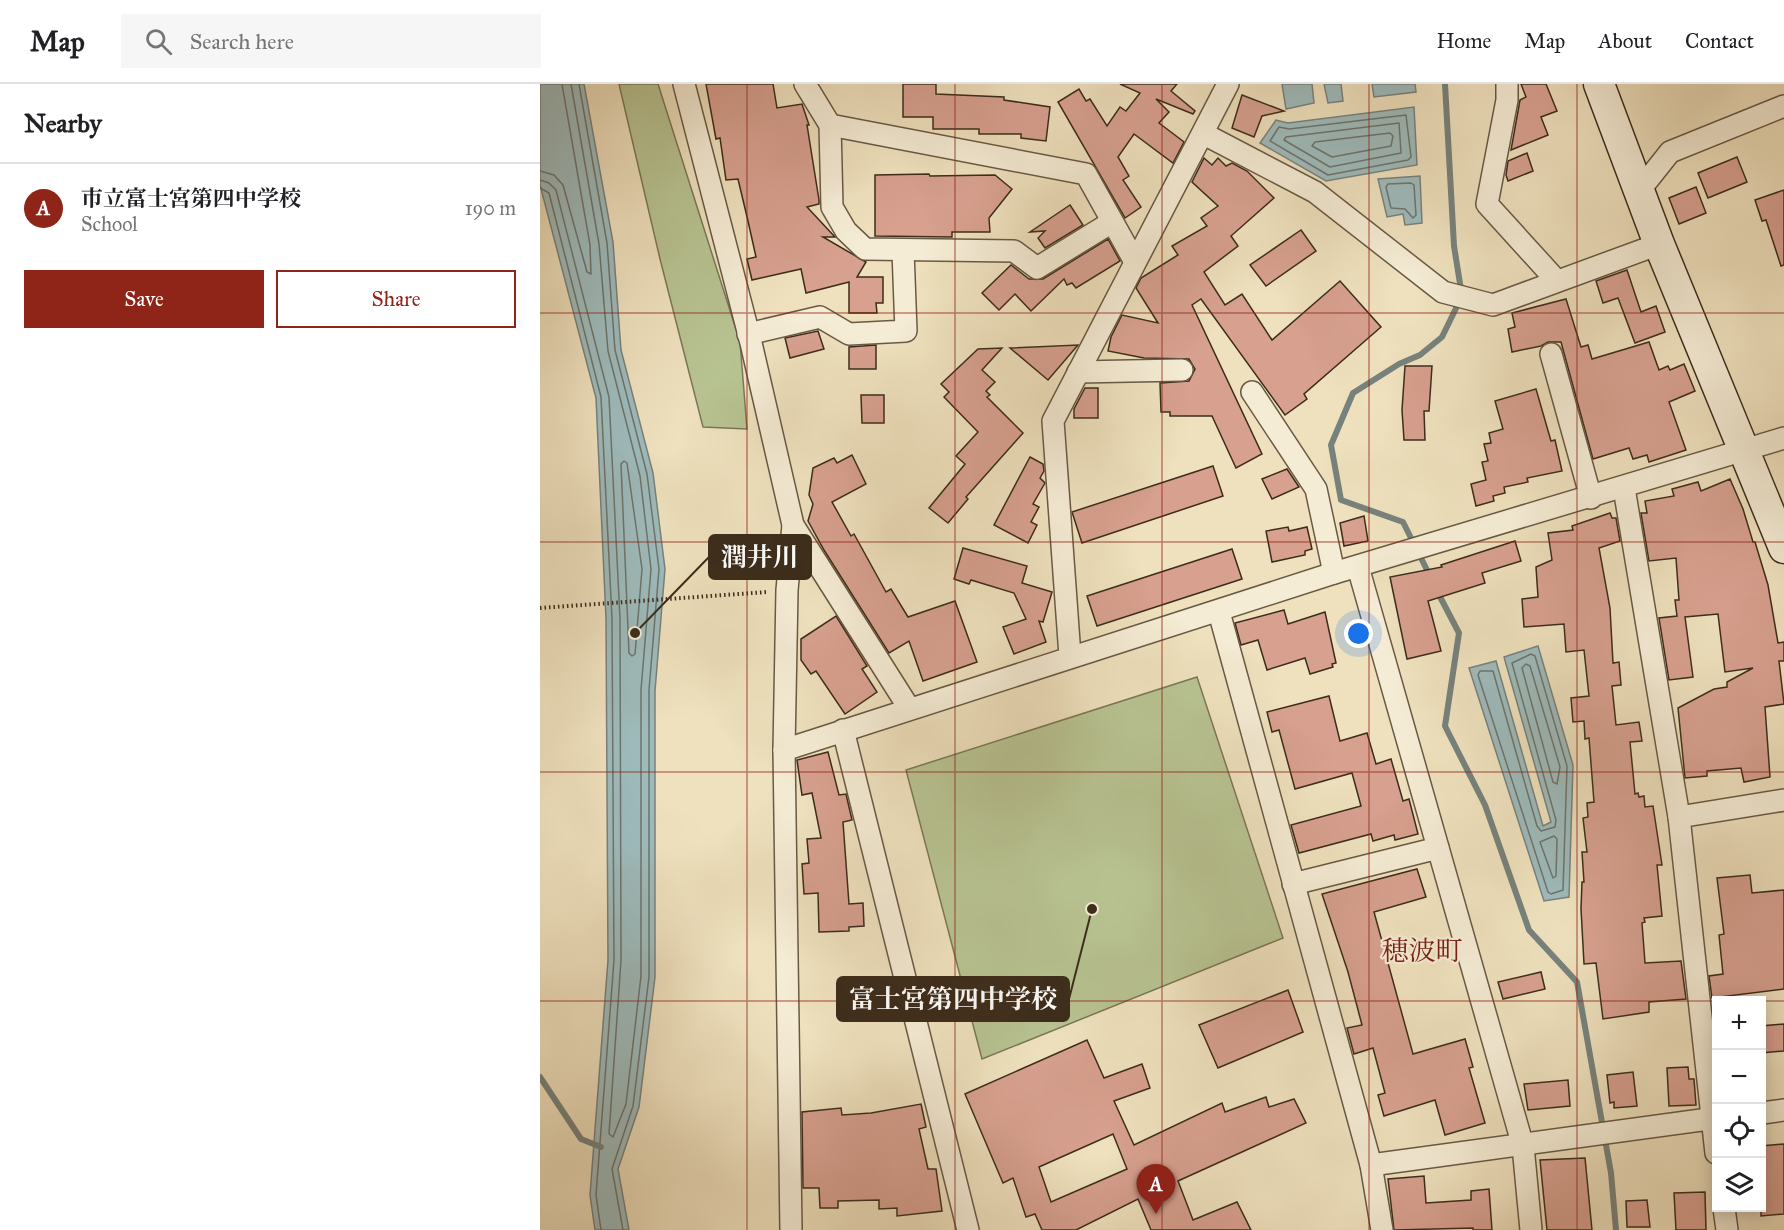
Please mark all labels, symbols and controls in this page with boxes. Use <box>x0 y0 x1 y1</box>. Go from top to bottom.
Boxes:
search box <box>121 14 541 68</box>
text: Map <box>30 24 85 59</box>
icon: search <box>142 25 175 58</box>
text: Search here <box>190 28 294 55</box>
text: Home <box>1436 28 1491 54</box>
text: Map <box>1524 28 1565 54</box>
text: About <box>1598 28 1652 54</box>
text: Contact <box>1685 28 1754 54</box>
text: Nearby <box>24 107 102 139</box>
text: 市立富士宮第四中学校 <box>81 185 301 212</box>
text: A <box>37 196 50 220</box>
text: 190 m <box>465 196 516 220</box>
text: School <box>81 212 138 236</box>
button: Save <box>24 270 264 328</box>
button: Share <box>276 270 516 328</box>
callout: 潤井川 <box>709 535 811 579</box>
text: 潤井川 <box>721 541 799 573</box>
your location <box>1344 619 1373 648</box>
district label: 穂波町 <box>1382 934 1463 967</box>
callout: 富士宮第四中学校 <box>837 977 1069 1021</box>
text: 富士宮第四中学校 <box>849 983 1057 1015</box>
map controls <box>1712 996 1766 1212</box>
button: + <box>1712 996 1766 1050</box>
button: − <box>1712 1050 1766 1104</box>
button: locate <box>1712 1104 1766 1158</box>
button: layers <box>1712 1158 1766 1212</box>
pin: A <box>1136 1164 1176 1214</box>

